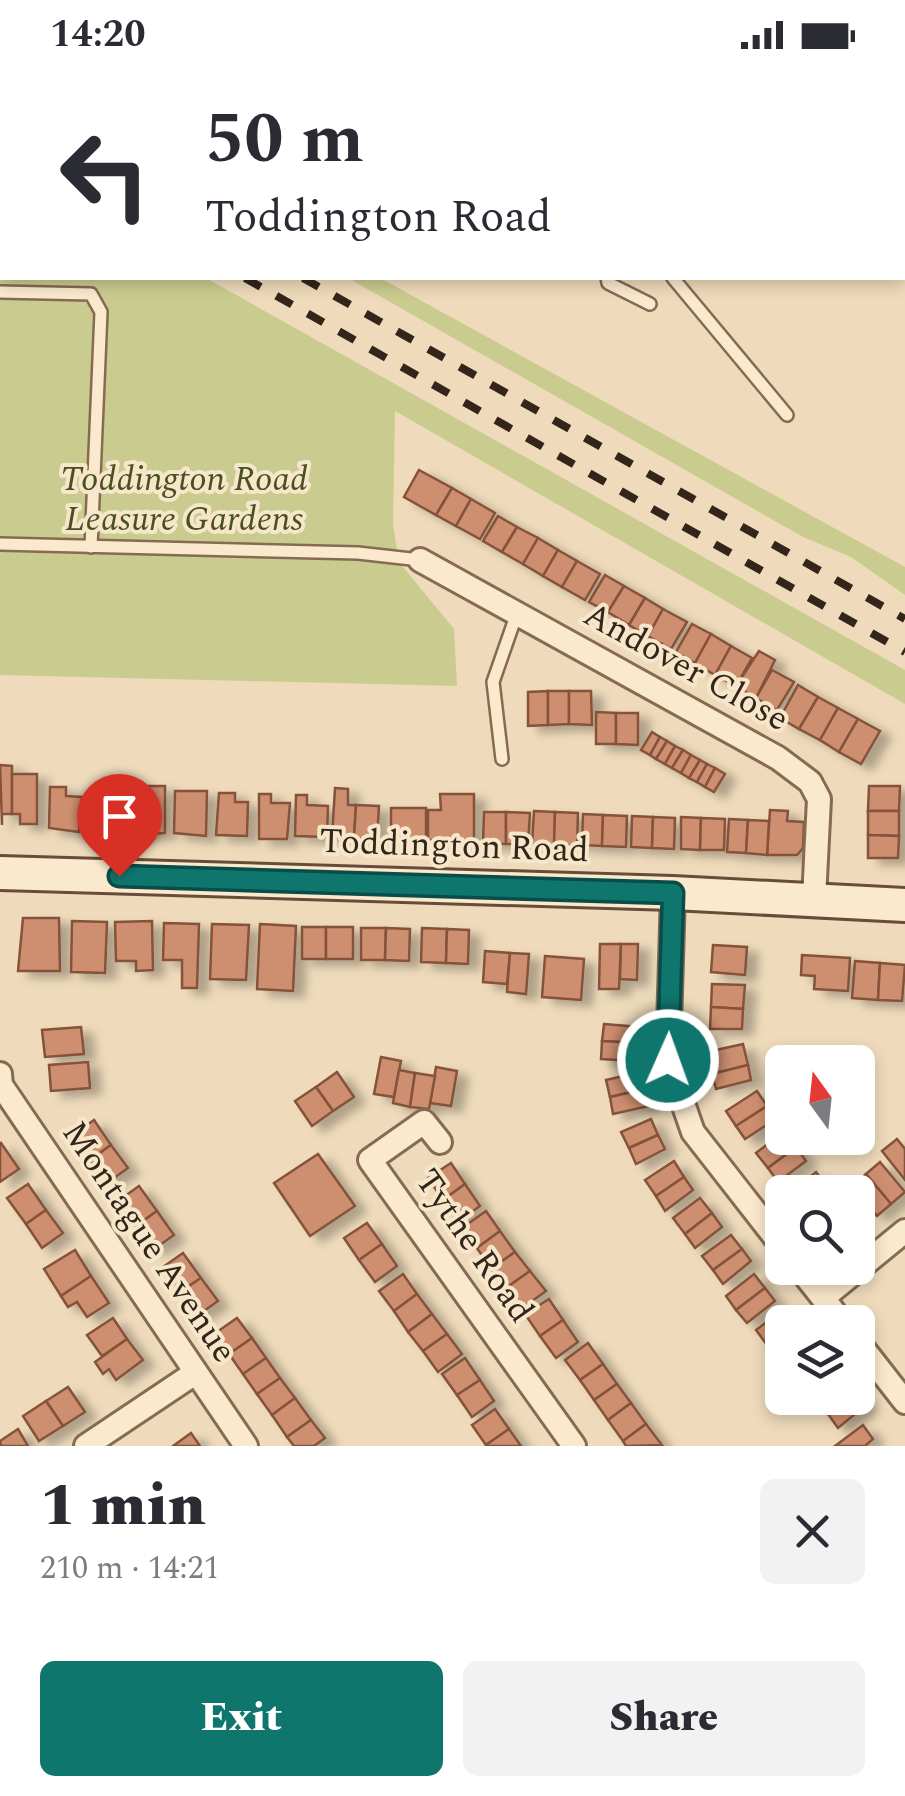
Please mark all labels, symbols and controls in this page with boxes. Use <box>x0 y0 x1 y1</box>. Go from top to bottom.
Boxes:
text: 14:20 <box>50 6 145 64</box>
text: 50 m <box>205 87 364 193</box>
icon: left <box>40 110 170 240</box>
text: Toddington Road <box>205 183 552 252</box>
park label: Toddington Road Leasure Gardens <box>60 453 308 546</box>
street label: Andover Close <box>573 589 799 745</box>
pin <box>77 774 162 877</box>
icon: arrive <box>92 789 147 844</box>
street label: Toddington Road <box>318 815 590 877</box>
position arrow <box>616 1008 720 1112</box>
north arrow <box>765 1045 875 1155</box>
map controls <box>765 1045 875 1415</box>
street label: Montague Avenue <box>48 1110 250 1374</box>
street label: Tythe Road <box>401 1158 547 1334</box>
button: search <box>765 1175 875 1285</box>
button: layers <box>765 1305 875 1415</box>
text: 1 min <box>40 1460 206 1552</box>
button: close <box>760 1479 865 1584</box>
text: 210 m · 14:21 <box>40 1544 220 1593</box>
button: Exit <box>40 1661 443 1776</box>
button: Share <box>463 1661 865 1776</box>

